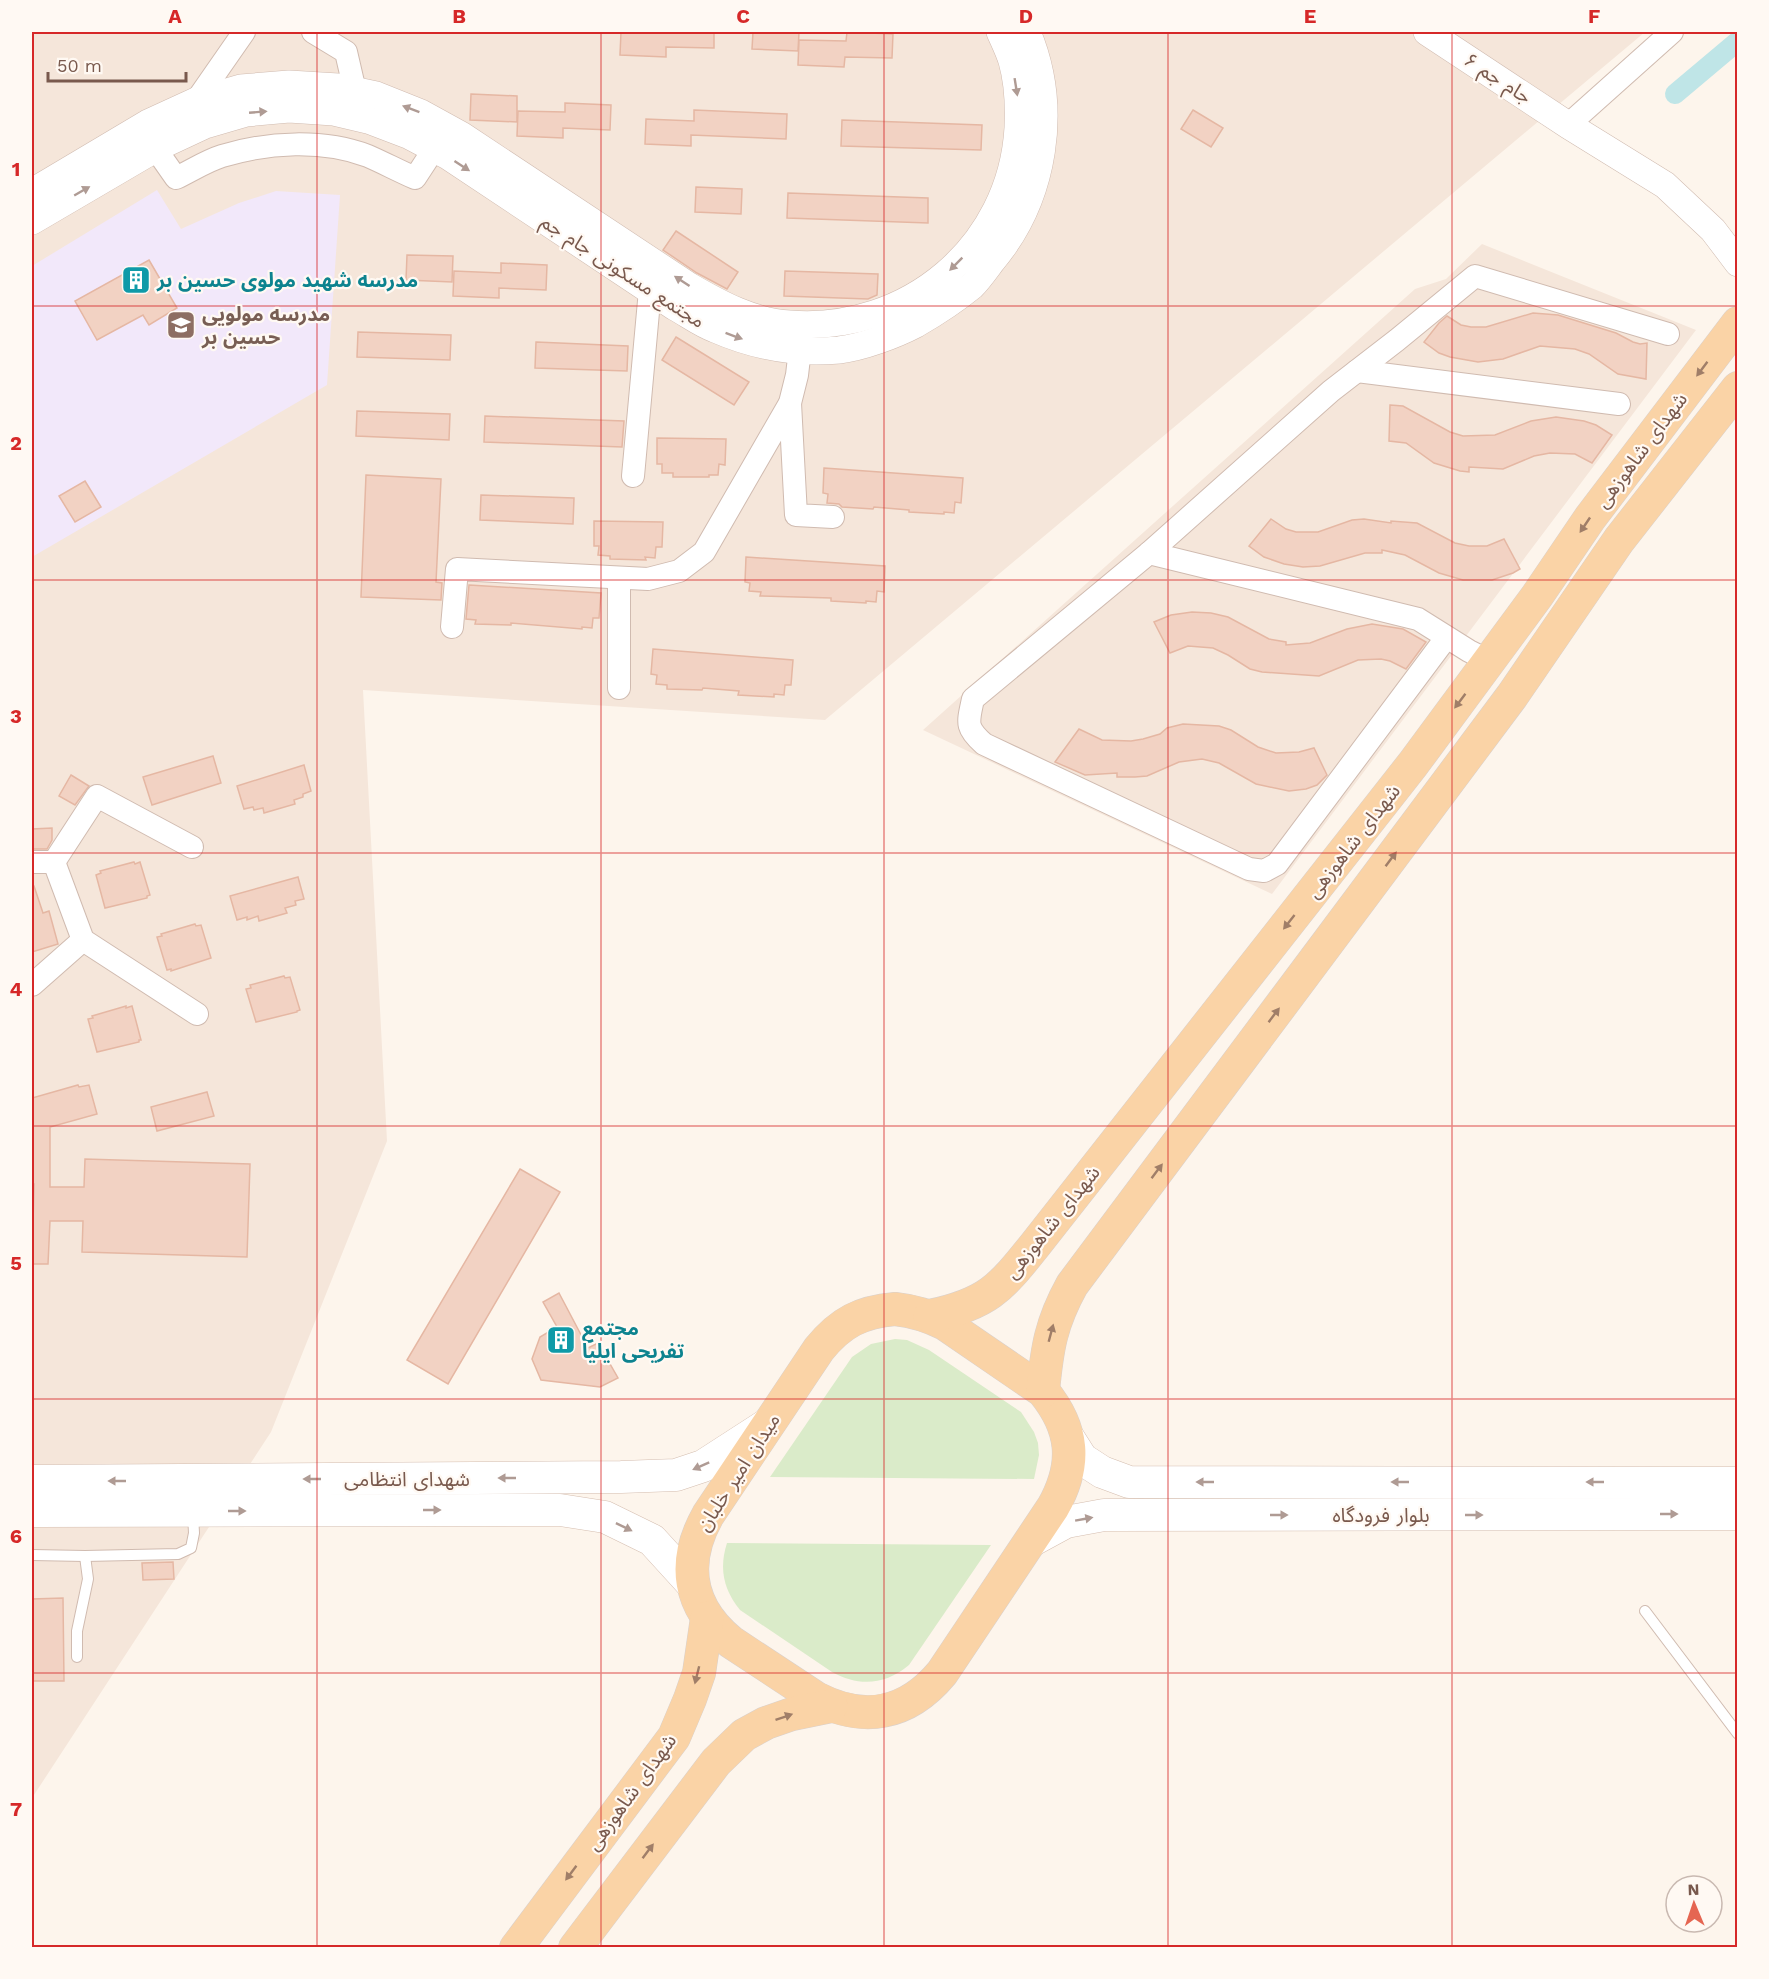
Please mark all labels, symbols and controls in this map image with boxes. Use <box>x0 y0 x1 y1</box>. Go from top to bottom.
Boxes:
text: A <box>168 4 182 28</box>
text: B <box>452 4 466 28</box>
text: C <box>736 4 750 28</box>
text: D <box>1019 4 1033 28</box>
text: E <box>1304 4 1316 28</box>
text: F <box>1588 4 1600 28</box>
scale bar <box>48 45 186 83</box>
street label: جام جم ۶ <box>1458 47 1536 111</box>
text: 50 m <box>57 55 102 76</box>
one-way arrow <box>1012 78 1021 97</box>
one-way arrow <box>402 104 420 113</box>
one-way arrow <box>249 107 268 117</box>
text: 1 <box>12 157 20 181</box>
one-way arrow <box>454 160 470 171</box>
one-way arrow <box>74 186 91 196</box>
street label: مجتمع مسکونی جام جم <box>535 209 710 336</box>
one-way arrow <box>949 257 963 271</box>
building icon: مدرسه شهید مولوی حسین بر <box>120 264 152 296</box>
place label: مدرسه شهید مولوی حسین بر <box>156 268 418 292</box>
one-way arrow <box>674 276 690 287</box>
place label: مدرسه مولویی حسین بر <box>201 302 330 349</box>
school or university icon: مدرسه مولویی حسین بر <box>165 309 197 341</box>
one-way arrow <box>725 332 743 342</box>
one-way arrow <box>1696 361 1708 377</box>
street label: شهدای شاهوزهی <box>1590 388 1692 512</box>
text: 2 <box>10 431 22 455</box>
one-way arrow <box>1580 517 1591 533</box>
one-way arrow <box>1454 693 1466 709</box>
text: 3 <box>10 704 22 728</box>
street label: شهدای شاهوزهی <box>1301 779 1405 903</box>
one-way arrow <box>1384 851 1396 866</box>
one-way arrow <box>1283 914 1296 930</box>
text: 4 <box>10 977 23 1001</box>
one-way arrow <box>1268 1007 1280 1023</box>
street label: شهدای شاهوزهی <box>999 1161 1105 1283</box>
one-way arrow <box>1151 1163 1163 1179</box>
text: 5 <box>10 1251 22 1275</box>
place label: مجتمع تفریحی ایلیا <box>582 1316 684 1363</box>
building icon: مجتمع تفریحی ایلیا <box>545 1324 577 1356</box>
one-way arrow <box>1047 1324 1056 1342</box>
street label: میدان امیر خلبان <box>691 1409 785 1535</box>
one-way arrow <box>692 1461 709 1470</box>
street label: شهدای انتظامی <box>344 1467 470 1491</box>
one-way arrow <box>498 1473 517 1483</box>
one-way arrow <box>303 1474 322 1484</box>
one-way arrow <box>108 1476 127 1486</box>
one-way arrow <box>1196 1477 1215 1487</box>
one-way arrow <box>1391 1477 1410 1487</box>
one-way arrow <box>1586 1478 1605 1487</box>
street label: بلوار فرودگاه <box>1332 1503 1430 1527</box>
one-way arrow <box>422 1505 441 1515</box>
one-way arrow <box>227 1506 246 1515</box>
one-way arrow <box>1659 1509 1678 1519</box>
one-way arrow <box>1269 1510 1288 1520</box>
one-way arrow <box>1464 1510 1483 1520</box>
one-way arrow <box>1075 1514 1094 1523</box>
one-way arrow <box>616 1522 633 1531</box>
text: 6 <box>10 1524 22 1548</box>
one-way arrow <box>692 1666 702 1684</box>
one-way arrow <box>775 1711 793 1721</box>
street label: شهدای شاهوزهی <box>581 1729 681 1855</box>
text: 7 <box>10 1797 22 1821</box>
one-way arrow <box>642 1843 654 1858</box>
one-way arrow <box>566 1866 578 1881</box>
north arrow <box>1664 1874 1724 1934</box>
text: N <box>1687 1880 1700 1899</box>

